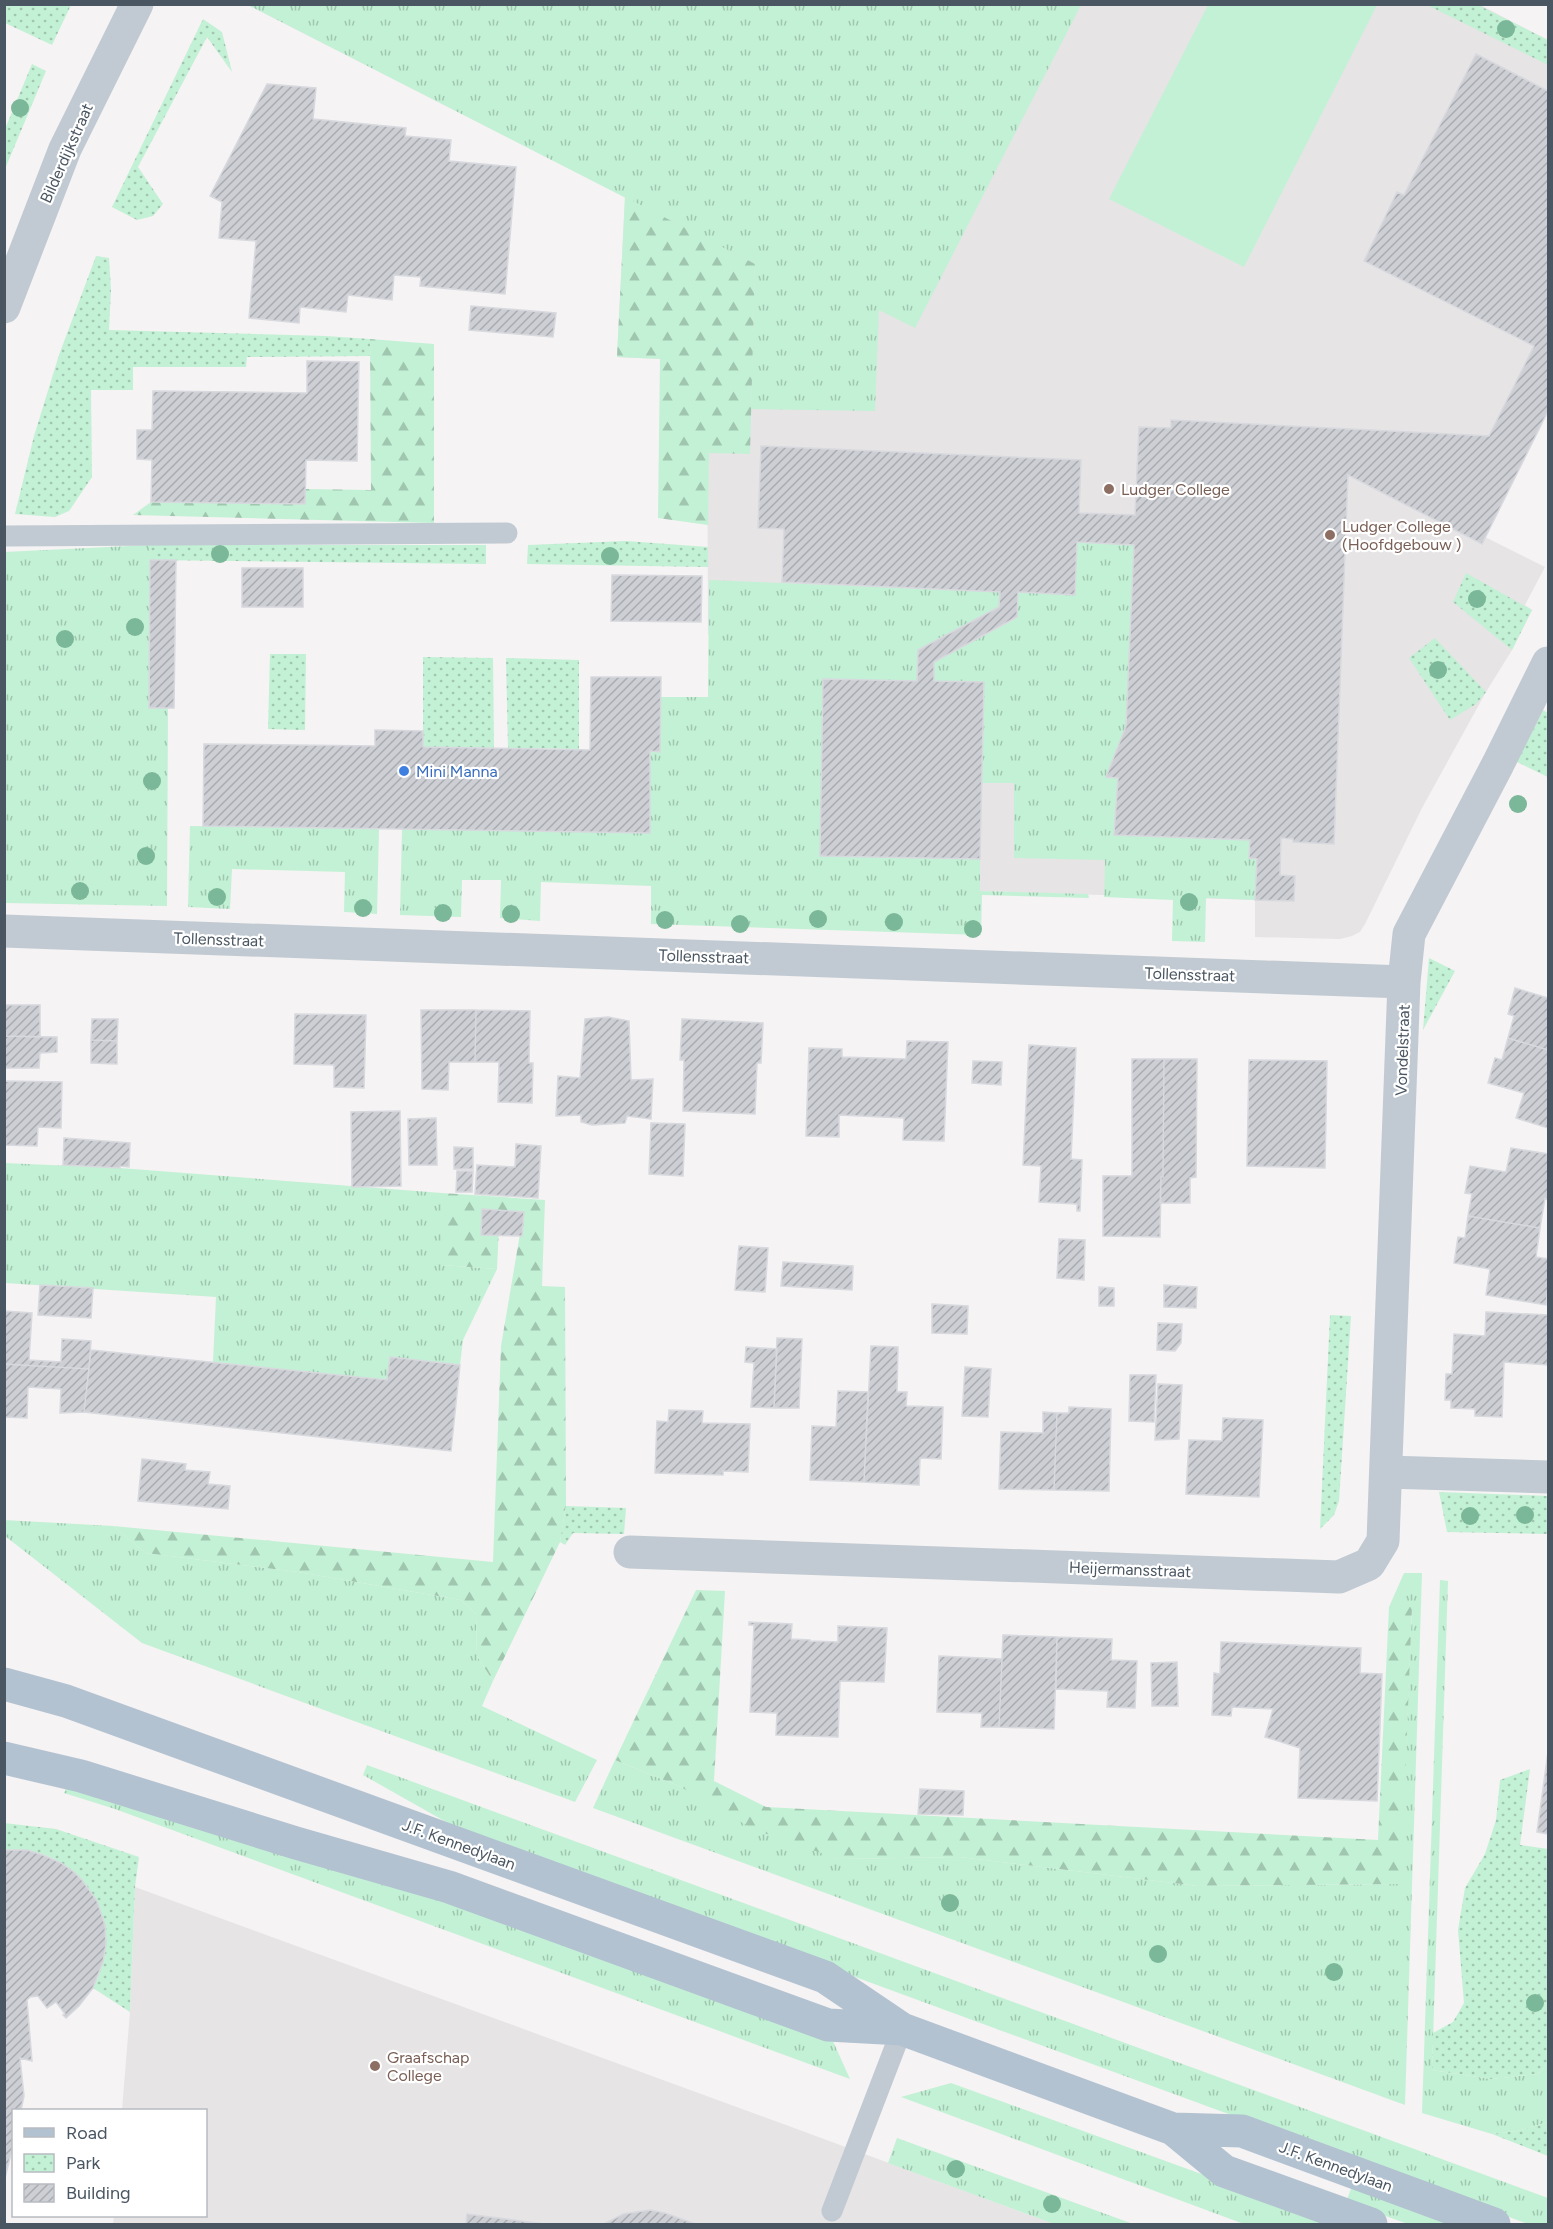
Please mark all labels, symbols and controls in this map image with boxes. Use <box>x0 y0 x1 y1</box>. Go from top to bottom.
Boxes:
street label: Bilderdijkstraat <box>36 100 97 206</box>
place label: Ludger College <box>1121 480 1230 499</box>
marker: Ludger College <box>1102 482 1116 496</box>
place label: Ludger College (Hoofdgebouw ) <box>1342 517 1461 554</box>
marker: Ludger College (Hoofdgebouw ) <box>1323 528 1337 542</box>
place label: Mini Manna <box>416 762 498 781</box>
marker: Mini Manna <box>397 764 411 778</box>
street label: Tollensstraat <box>173 928 265 951</box>
street label: Tollensstraat <box>658 945 750 968</box>
street label: Tollensstraat <box>1144 963 1236 986</box>
street label: Vondelstraat <box>1391 1004 1414 1096</box>
street label: Heijermansstraat <box>1069 1558 1191 1581</box>
street label: J.F. Kennedylaan <box>400 1815 518 1874</box>
place label: Graafschap College <box>387 2048 469 2085</box>
marker: Graafschap College <box>368 2059 382 2073</box>
legend <box>12 2109 207 2217</box>
text: Road <box>66 2122 107 2144</box>
street label: J.F. Kennedylaan <box>1277 2137 1395 2196</box>
text: Park <box>66 2152 101 2174</box>
text: Building <box>66 2182 131 2204</box>

